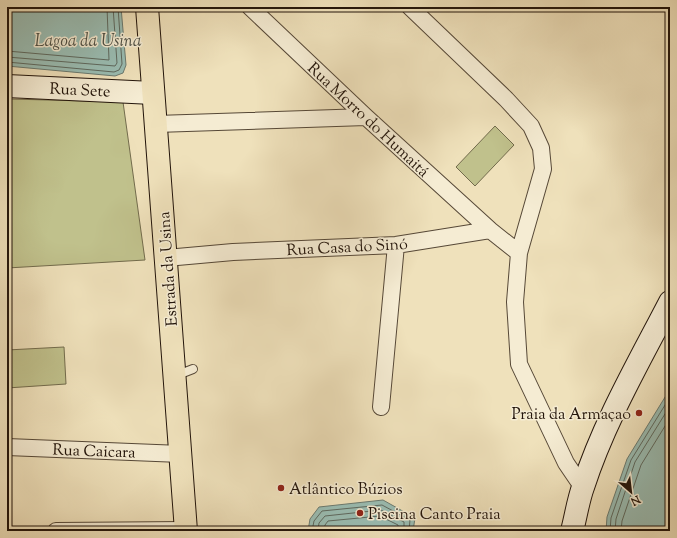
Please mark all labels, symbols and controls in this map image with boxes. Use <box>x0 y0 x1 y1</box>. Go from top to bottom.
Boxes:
water label: Lagoa da Usina <box>35 30 142 54</box>
street label: Rua Morro do Humaitá <box>301 58 434 184</box>
street label: Rua Sete <box>49 78 111 105</box>
street label: Estrada da Usina <box>154 210 185 327</box>
street label: Rua Casa do Sinó <box>286 234 409 263</box>
place label: Praia da Armaçao <box>511 404 631 427</box>
marker: Praia da Armaçao <box>634 408 644 418</box>
street label: Rua Caicara <box>52 440 137 465</box>
north arrow <box>611 472 651 512</box>
place label: Atlântico Búzios <box>289 479 403 502</box>
marker: Atlântico Búzios <box>276 483 286 493</box>
text: N <box>627 490 644 509</box>
place label: Piscina Canto Praia <box>368 504 501 527</box>
marker: Piscina Canto Praia <box>355 508 365 518</box>

